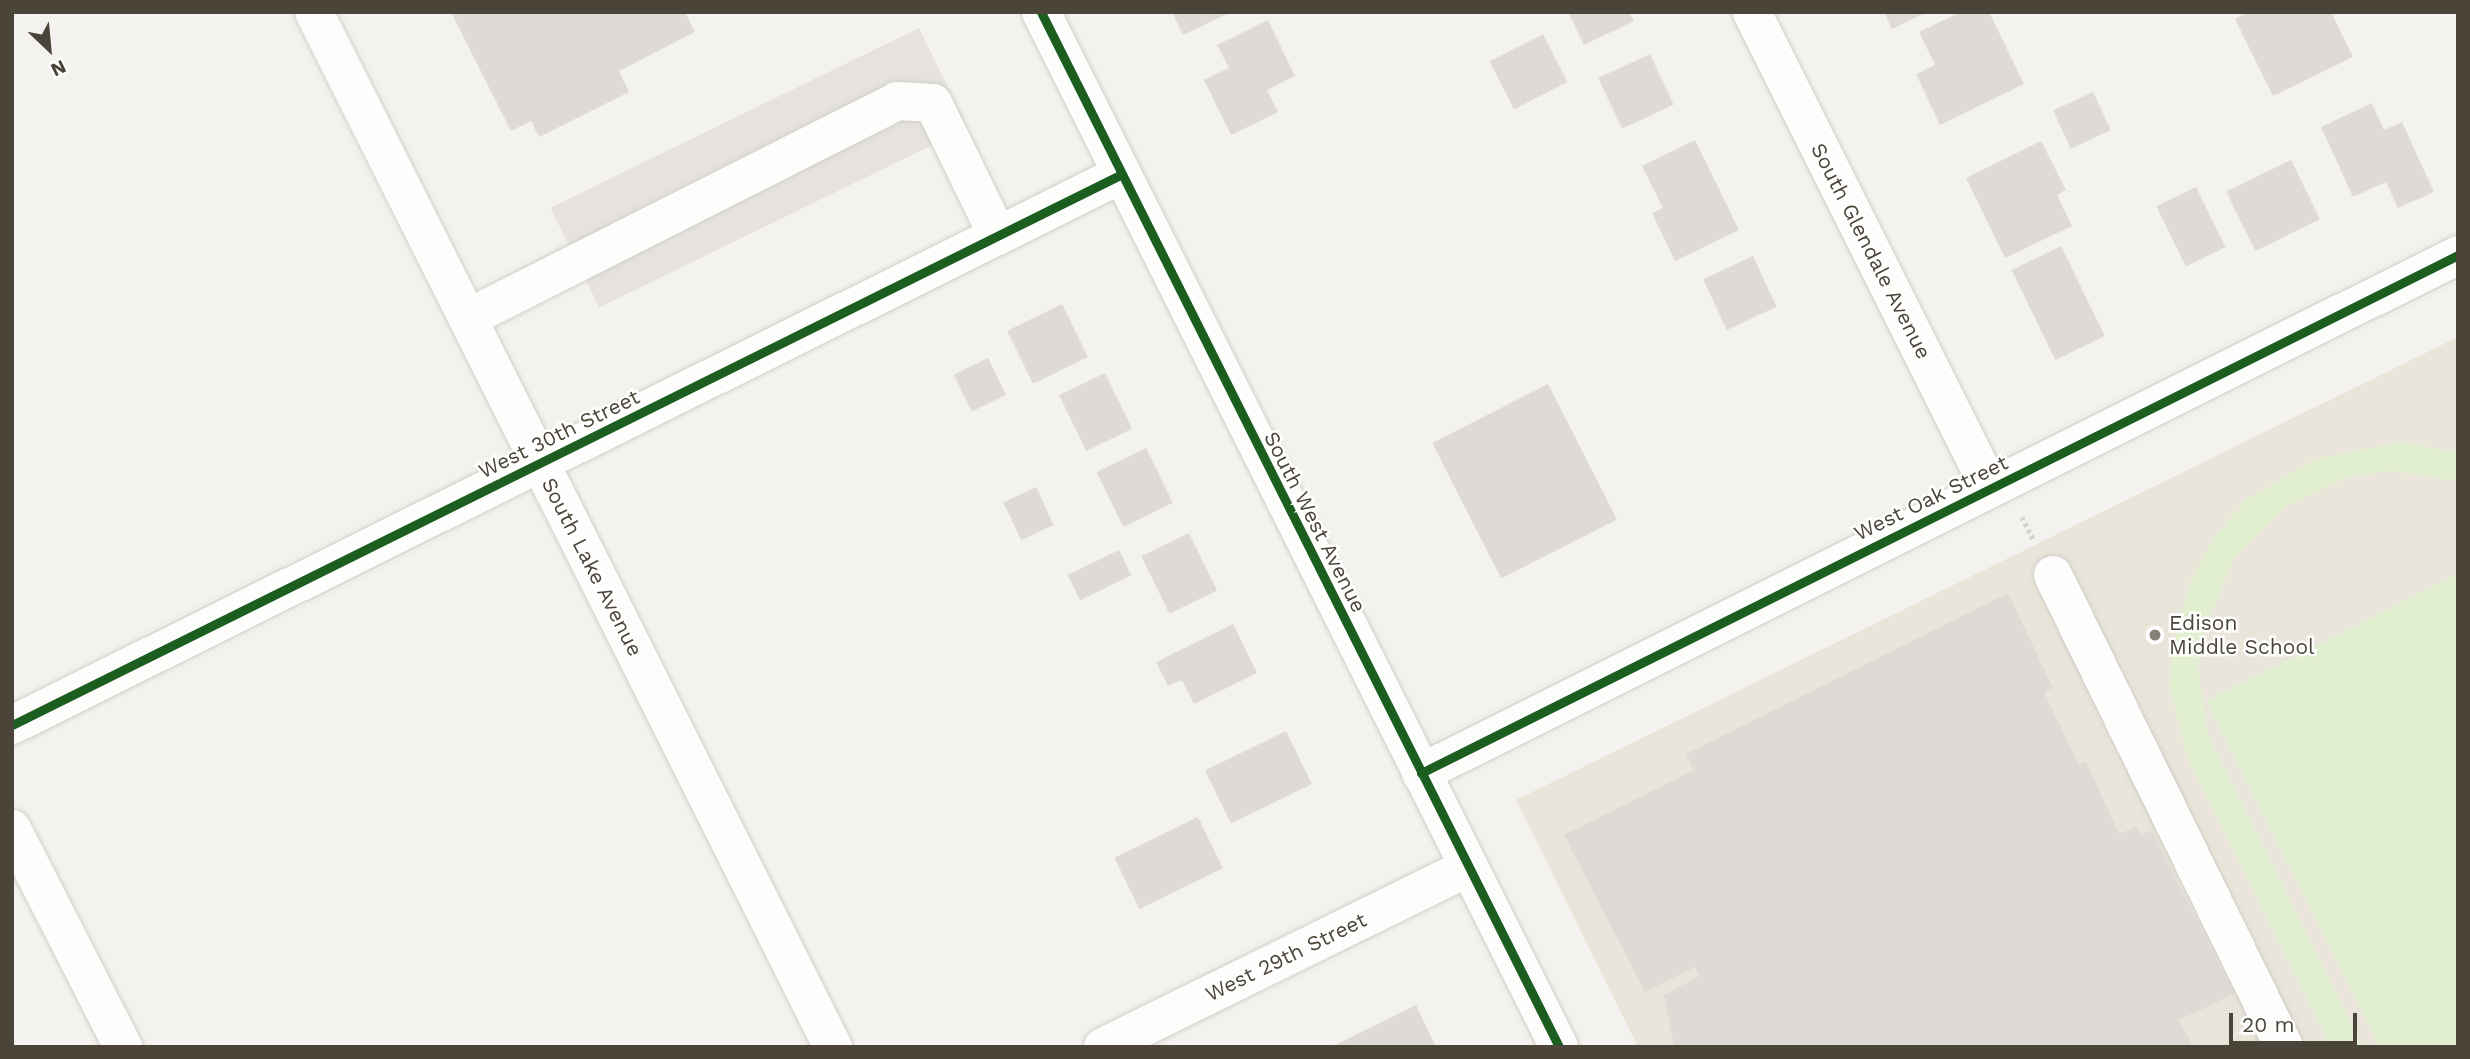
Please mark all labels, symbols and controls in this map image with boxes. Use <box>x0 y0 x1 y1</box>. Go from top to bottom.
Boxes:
north arrow <box>14 14 84 84</box>
text: N <box>47 55 70 82</box>
street label: South Glendale Avenue <box>1805 138 1937 364</box>
street label: West 30th Street <box>474 384 644 484</box>
street label: South West Avenue <box>1258 427 1372 617</box>
street label: West Oak Street <box>1850 450 2012 546</box>
street label: South Lake Avenue <box>536 473 648 661</box>
place label: Edison Middle School <box>2169 610 2314 660</box>
marker: Edison Middle School <box>2147 627 2163 643</box>
street label: West 29th Street <box>1201 907 1371 1007</box>
scale bar <box>2232 1000 2360 1044</box>
text: 20 m <box>2242 1012 2294 1037</box>

